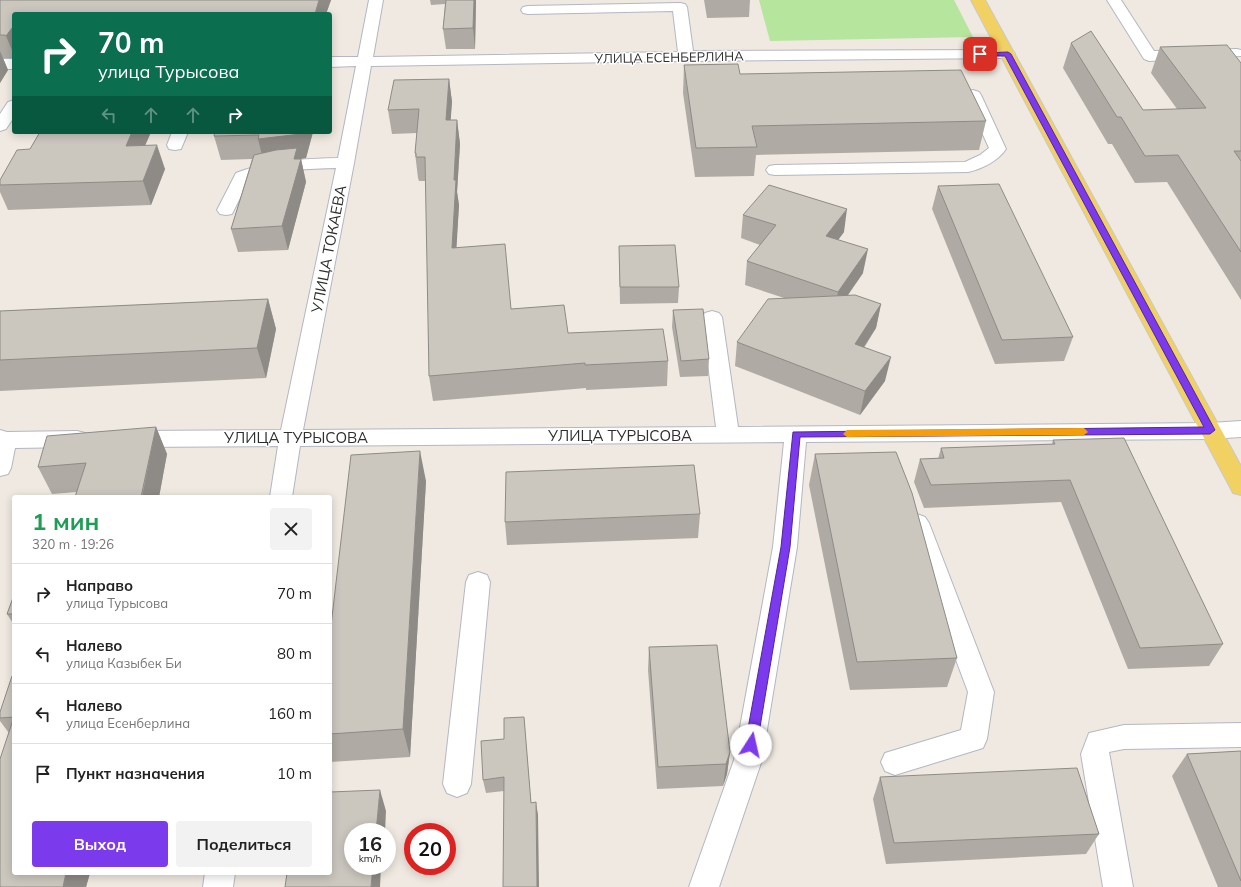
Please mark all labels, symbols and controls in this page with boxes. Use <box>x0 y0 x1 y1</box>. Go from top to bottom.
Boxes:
text: 70 m <box>98 25 164 60</box>
icon: right <box>32 28 84 80</box>
pin <box>963 37 997 71</box>
icon: arrive <box>969 43 991 65</box>
street label: УЛИЦА ЕСЕНБЕРЛИНА <box>593 48 744 66</box>
text: улица Турысова <box>98 60 239 83</box>
icon: left <box>98 104 120 126</box>
icon: ahead <box>140 104 162 126</box>
icon: ahead <box>182 104 204 126</box>
icon: right <box>224 104 246 126</box>
street label: УЛИЦА ТОКАЕВА <box>307 183 350 316</box>
street label: УЛИЦА ТУРЫСОВА <box>547 426 692 445</box>
street label: УЛИЦА ТУРЫСОВА <box>223 428 368 447</box>
text: 1 мин <box>32 506 99 536</box>
button: close <box>270 508 312 550</box>
text: 320 m · 19:26 <box>32 536 114 552</box>
text: Направо <box>66 576 133 595</box>
icon: right <box>32 583 54 605</box>
text: 70 m <box>277 584 312 603</box>
text: улица Турысова <box>66 595 168 611</box>
text: Налево <box>66 636 122 655</box>
icon: left <box>32 643 54 665</box>
text: 80 m <box>277 644 312 663</box>
text: улица Казыбек Би <box>66 655 182 671</box>
text: Налево <box>66 696 122 715</box>
icon: left <box>32 703 54 725</box>
text: 160 m <box>268 704 312 723</box>
text: улица Есенберлина <box>66 715 190 731</box>
position arrow <box>730 724 772 766</box>
icon: arrive <box>32 763 54 785</box>
text: Пункт назначения <box>66 764 205 783</box>
text: 10 m <box>277 764 312 783</box>
button: Выход <box>32 821 168 867</box>
button: Поделиться <box>176 821 312 867</box>
speed limit sign: 20 <box>404 823 456 875</box>
text: 16 <box>358 831 382 856</box>
text: km/h <box>359 852 381 865</box>

